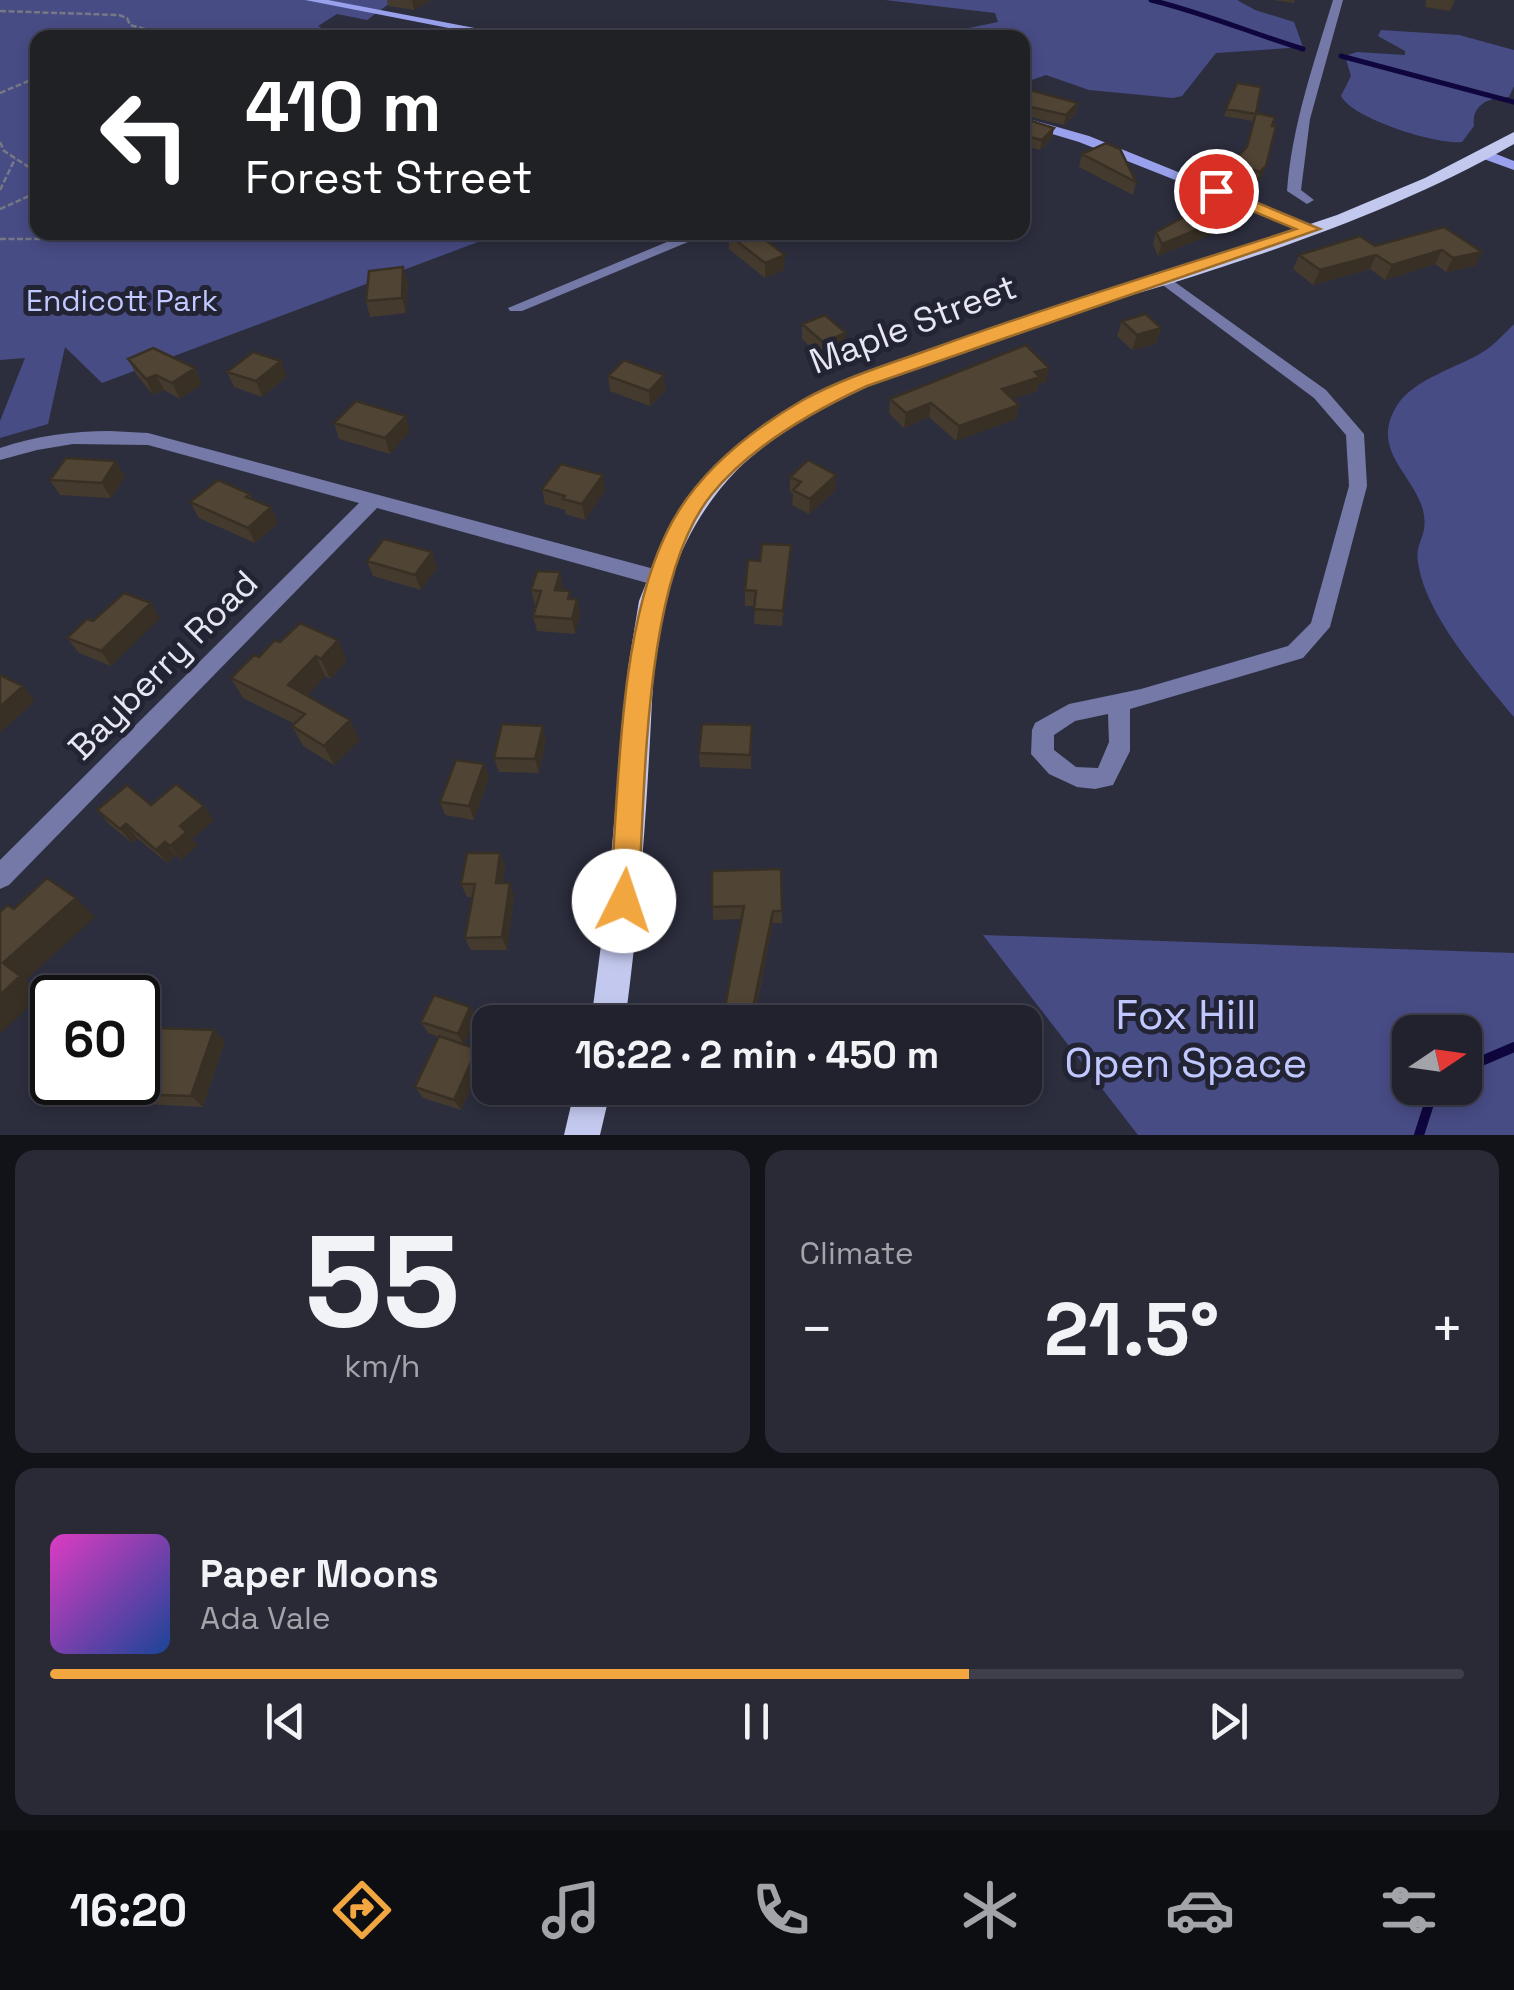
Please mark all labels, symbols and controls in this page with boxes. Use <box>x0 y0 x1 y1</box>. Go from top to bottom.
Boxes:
text: 410 m <box>245 62 441 151</box>
icon: left <box>80 70 210 200</box>
text: Forest Street <box>245 149 533 206</box>
pin <box>1174 149 1259 234</box>
icon: arrive <box>1189 164 1244 219</box>
street label: Maple Street <box>803 264 1023 384</box>
park label: Endicott Park <box>26 281 218 320</box>
street label: Bayberry Road <box>59 561 267 769</box>
position arrow <box>572 849 676 953</box>
speed limit sign: 60 <box>30 975 160 1105</box>
park label: Fox Hill Open Space <box>1065 988 1307 1089</box>
north arrow <box>1392 1015 1482 1105</box>
map controls <box>1392 1015 1482 1105</box>
text: 16:22 · 2 min · 450 m <box>575 1031 939 1079</box>
text: 55 <box>304 1198 460 1364</box>
text: Climate <box>800 1233 914 1273</box>
text: 21.5° <box>1044 1281 1219 1377</box>
text: − <box>800 1294 834 1364</box>
text: + <box>1430 1294 1464 1364</box>
text: km/h <box>344 1346 420 1386</box>
text: Paper Moons <box>200 1550 439 1598</box>
text: Ada Vale <box>200 1598 331 1638</box>
icon: previous <box>258 1694 313 1749</box>
icon: pause <box>729 1694 784 1749</box>
icon: next <box>1201 1694 1256 1749</box>
icon: directions <box>327 1875 397 1945</box>
icon: music <box>536 1875 606 1945</box>
icon: phone <box>746 1875 816 1945</box>
icon: climate <box>955 1875 1025 1945</box>
icon: car <box>1165 1875 1235 1945</box>
icon: filters <box>1374 1875 1444 1945</box>
text: 16:20 <box>70 1882 187 1939</box>

